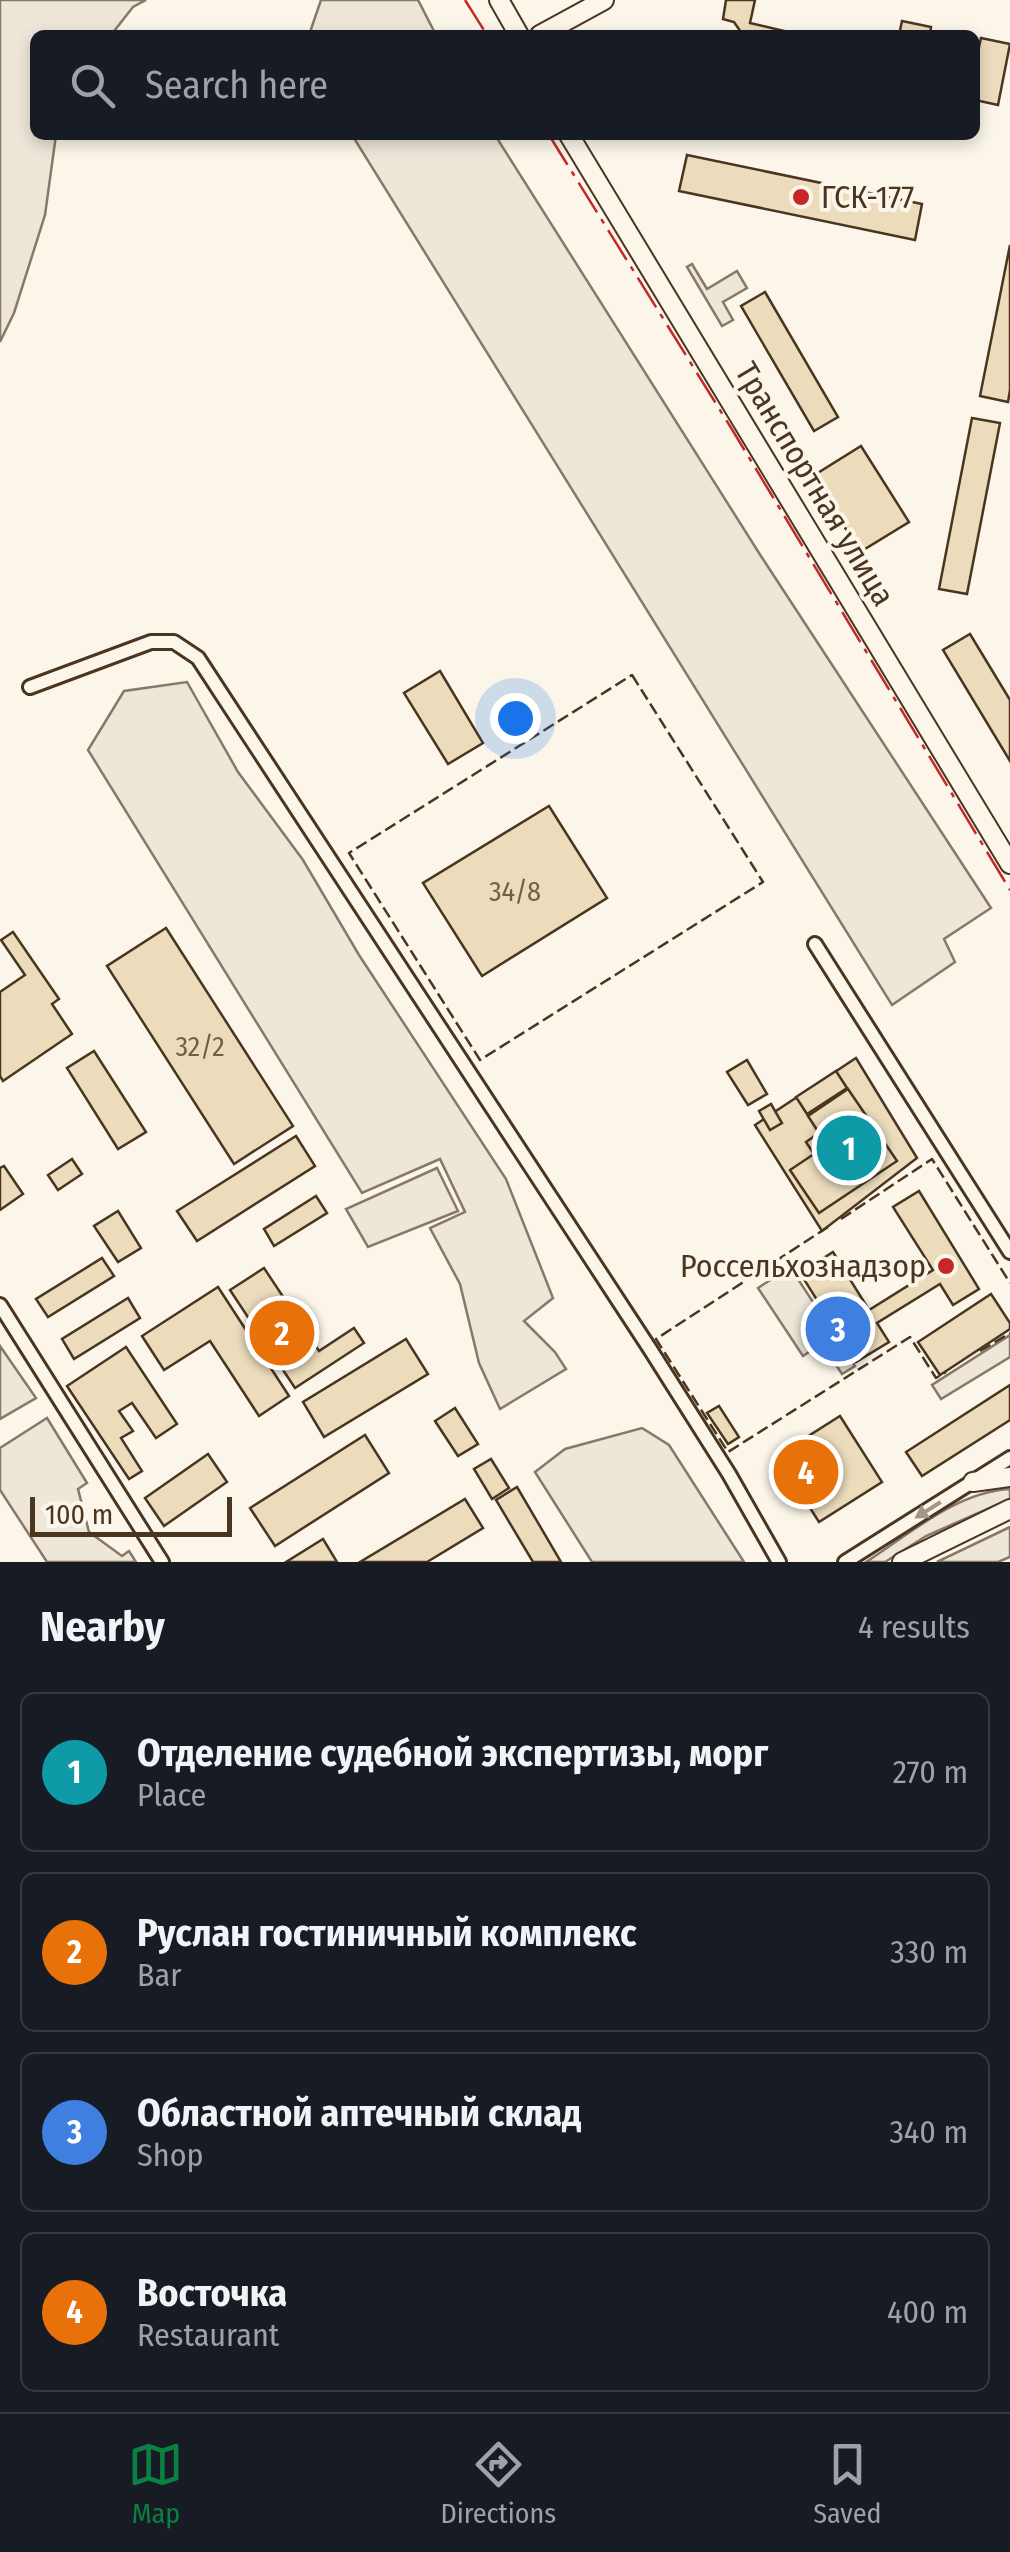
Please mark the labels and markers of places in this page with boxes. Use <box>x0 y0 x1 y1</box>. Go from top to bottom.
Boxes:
place label: ГСК-177 <box>821 178 914 216</box>
marker: ГСК-177 <box>790 186 812 208</box>
pin: 1 <box>816 1110 882 1186</box>
place label: Россельхознадзор <box>680 1247 926 1285</box>
marker: Россельхознадзор <box>935 1255 957 1277</box>
pin: 3 <box>806 1292 870 1366</box>
pin: 2 <box>250 1296 314 1370</box>
pin: 4 <box>774 1434 838 1510</box>

